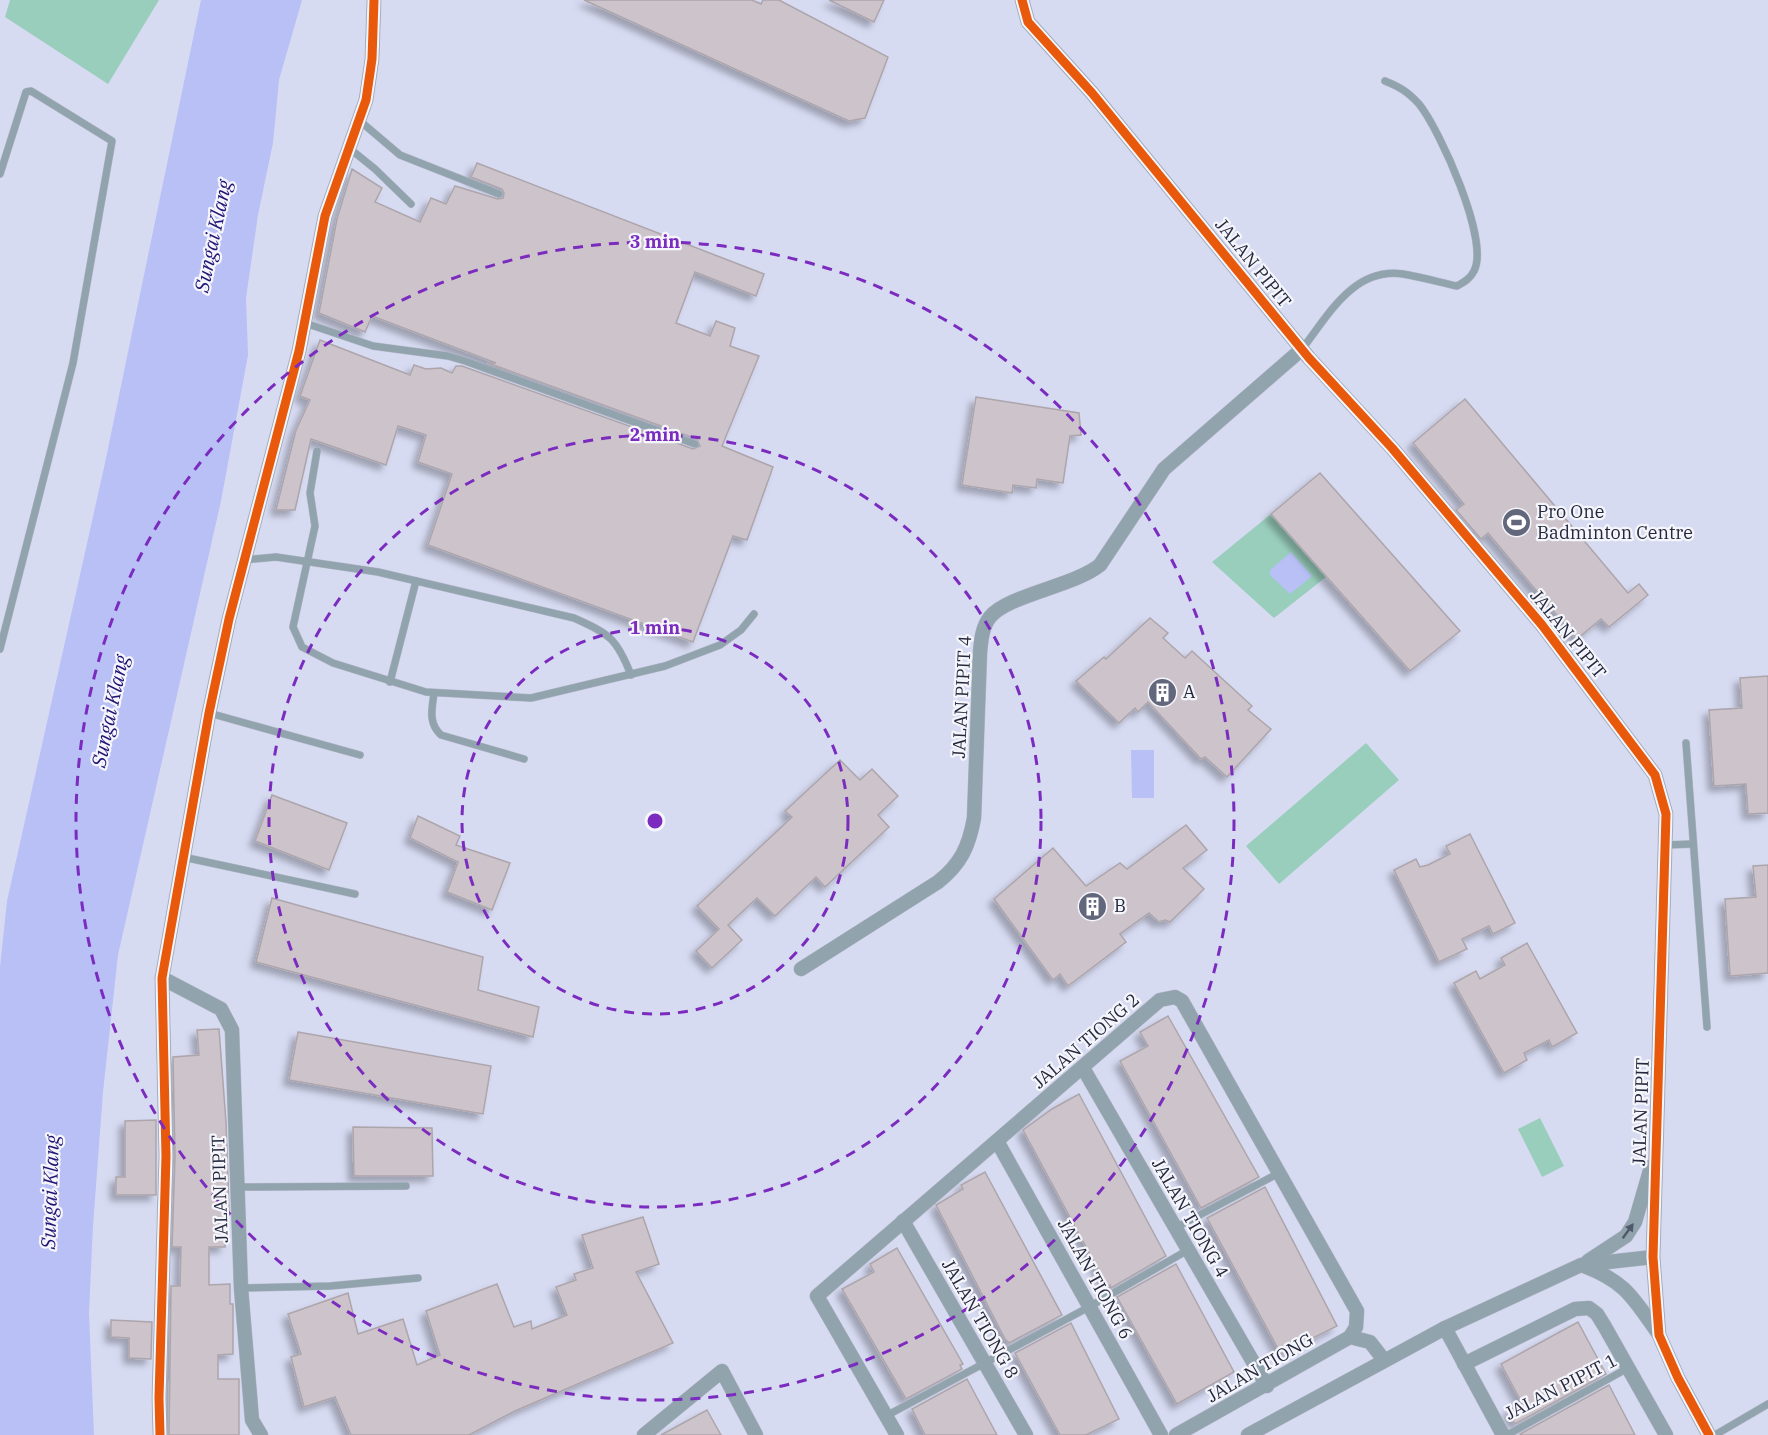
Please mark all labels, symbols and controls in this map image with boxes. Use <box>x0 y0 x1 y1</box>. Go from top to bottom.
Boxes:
water label: Sungai Klang <box>187 177 238 296</box>
street label: JALAN PIPIT <box>1210 213 1297 312</box>
text: 3 min <box>630 230 680 253</box>
text: 2 min <box>630 423 680 446</box>
place label: Pro One Badminton Centre <box>1537 500 1693 544</box>
sports icon: Pro One Badminton Centre <box>1500 506 1532 538</box>
street label: JALAN PIPIT <box>1525 584 1612 683</box>
text: 1 min <box>630 616 680 639</box>
street label: JALAN PIPIT 4 <box>947 635 976 759</box>
water label: Sungai Klang <box>84 652 135 771</box>
building icon: A <box>1146 676 1178 708</box>
place label: A <box>1183 680 1196 703</box>
centre of rings <box>645 811 665 831</box>
building icon: B <box>1077 890 1109 922</box>
place label: B <box>1114 894 1126 917</box>
street label: JALAN TIONG 2 <box>1027 988 1144 1093</box>
street label: JALAN PIPIT <box>1627 1057 1654 1166</box>
water label: Sungai Klang <box>34 1134 65 1251</box>
street label: JALAN PIPIT <box>206 1134 233 1243</box>
street label: JALAN TIONG 4 <box>1147 1154 1234 1282</box>
street label: JALAN TIONG 6 <box>1053 1214 1138 1343</box>
one-way arrow <box>1622 1224 1634 1240</box>
street label: JALAN TIONG 8 <box>937 1255 1024 1383</box>
street label: JALAN TIONG <box>1202 1328 1317 1407</box>
street label: JALAN PIPIT 1 <box>1501 1348 1621 1425</box>

